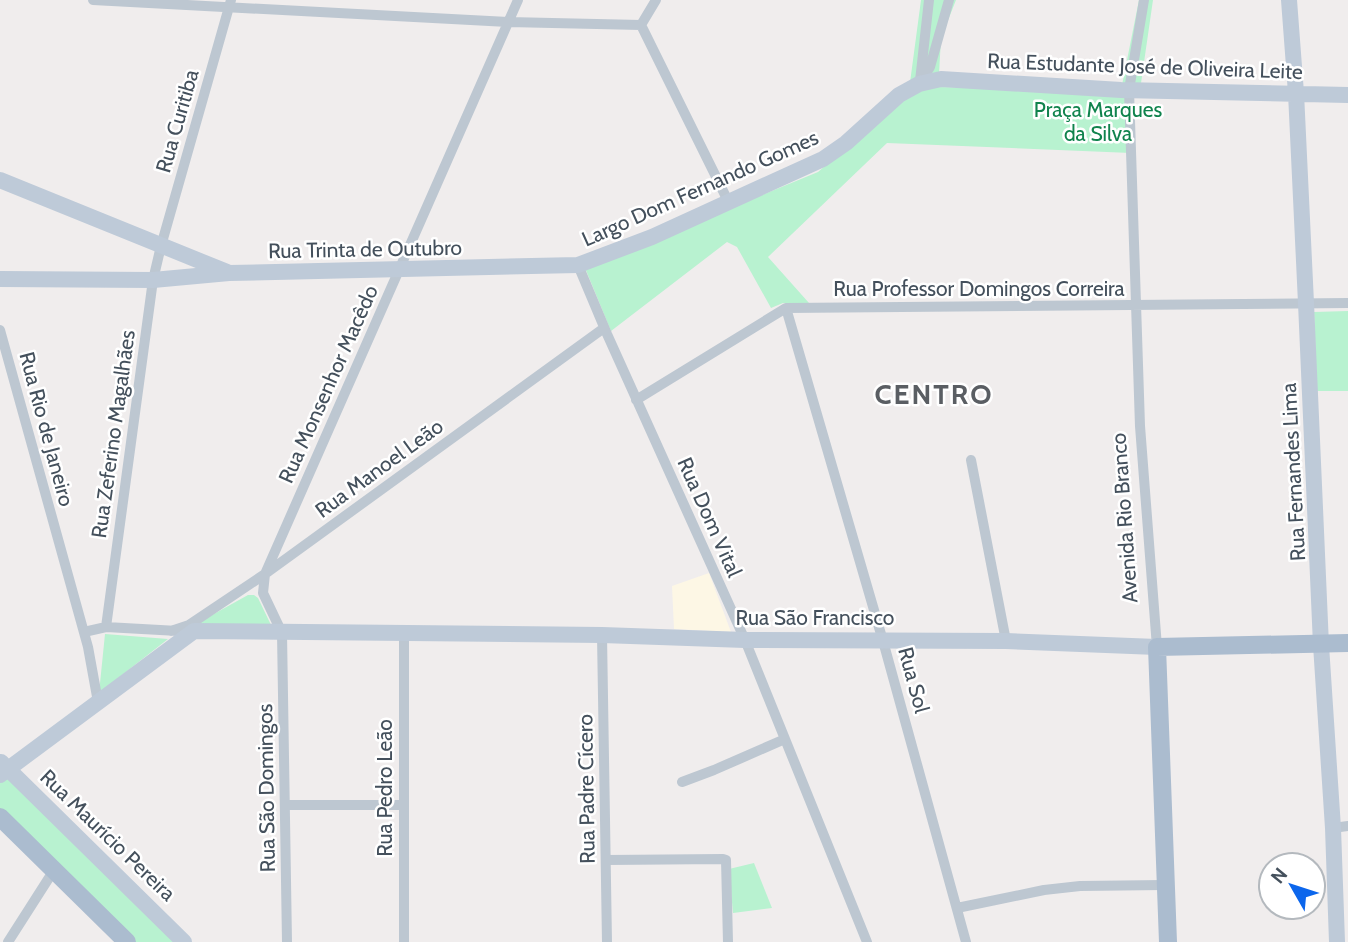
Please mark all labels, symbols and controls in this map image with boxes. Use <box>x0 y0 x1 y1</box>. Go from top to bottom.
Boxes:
street label: Rua Estudante José de Oliveira Leite <box>987 48 1303 84</box>
street label: Rua Curitiba <box>150 67 204 175</box>
park label: Praça Marques da Silva <box>1034 97 1162 146</box>
street label: Largo Dom Fernando Gomes <box>578 124 822 251</box>
street label: Rua Trinta de Outubro <box>268 235 462 263</box>
street label: Rua Professor Domingos Correira <box>833 276 1125 301</box>
street label: Rua Monsenhor Macêdo <box>273 281 383 487</box>
street label: Rua Zeferino Magalhães <box>86 328 140 540</box>
street label: Rua Rio de Janeiro <box>14 349 80 509</box>
district label: CENTRO <box>874 377 994 411</box>
street label: Rua Fernandes Lima <box>1276 382 1310 562</box>
street label: Rua Manoel Leão <box>310 413 448 523</box>
street label: Avenida Rio Branco <box>1106 432 1142 604</box>
street label: Rua Dom Vital <box>672 453 748 581</box>
street label: Rua São Francisco <box>736 605 894 630</box>
street label: Rua Sol <box>893 644 935 716</box>
street label: Rua São Domingos <box>252 703 280 873</box>
street label: Rua Padre Cícero <box>572 714 600 864</box>
street label: Rua Pedro Leão <box>372 719 397 857</box>
street label: Rua Maurício Pereira <box>35 764 181 906</box>
north arrow <box>1257 851 1327 921</box>
text: N <box>1266 863 1292 888</box>

